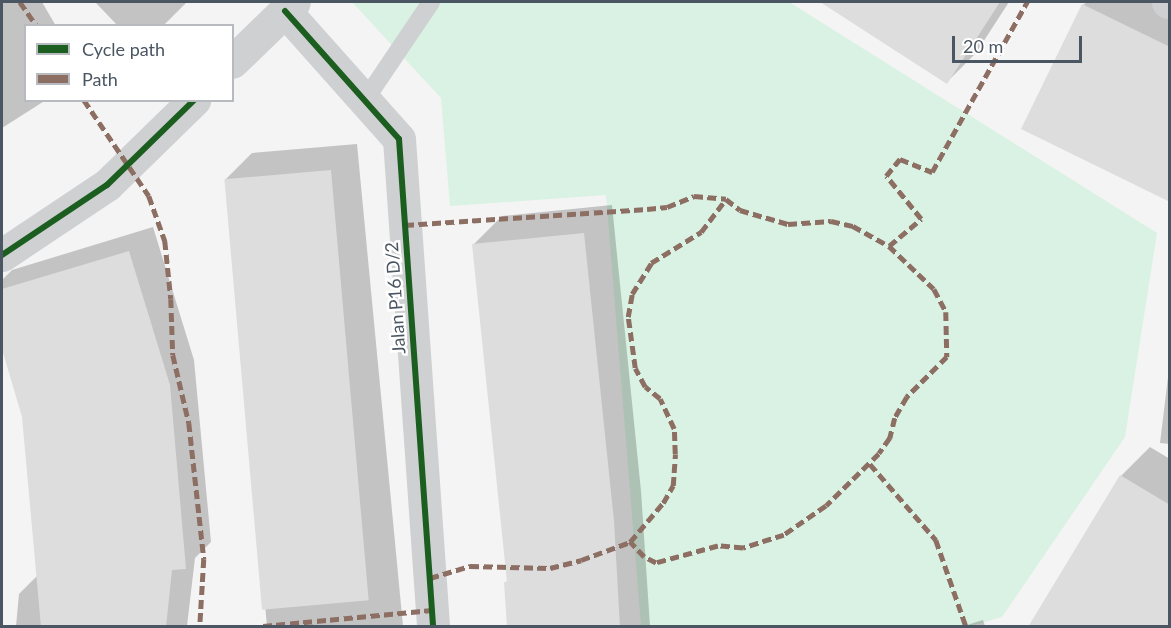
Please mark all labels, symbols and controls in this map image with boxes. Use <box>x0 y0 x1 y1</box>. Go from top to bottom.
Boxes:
legend <box>24 24 234 102</box>
scale bar <box>955 24 1086 62</box>
text: 20 m <box>963 35 1003 57</box>
text: Cycle path <box>82 38 165 60</box>
text: Path <box>82 68 118 90</box>
street label: Jalan P16 D/2 <box>380 241 410 355</box>

